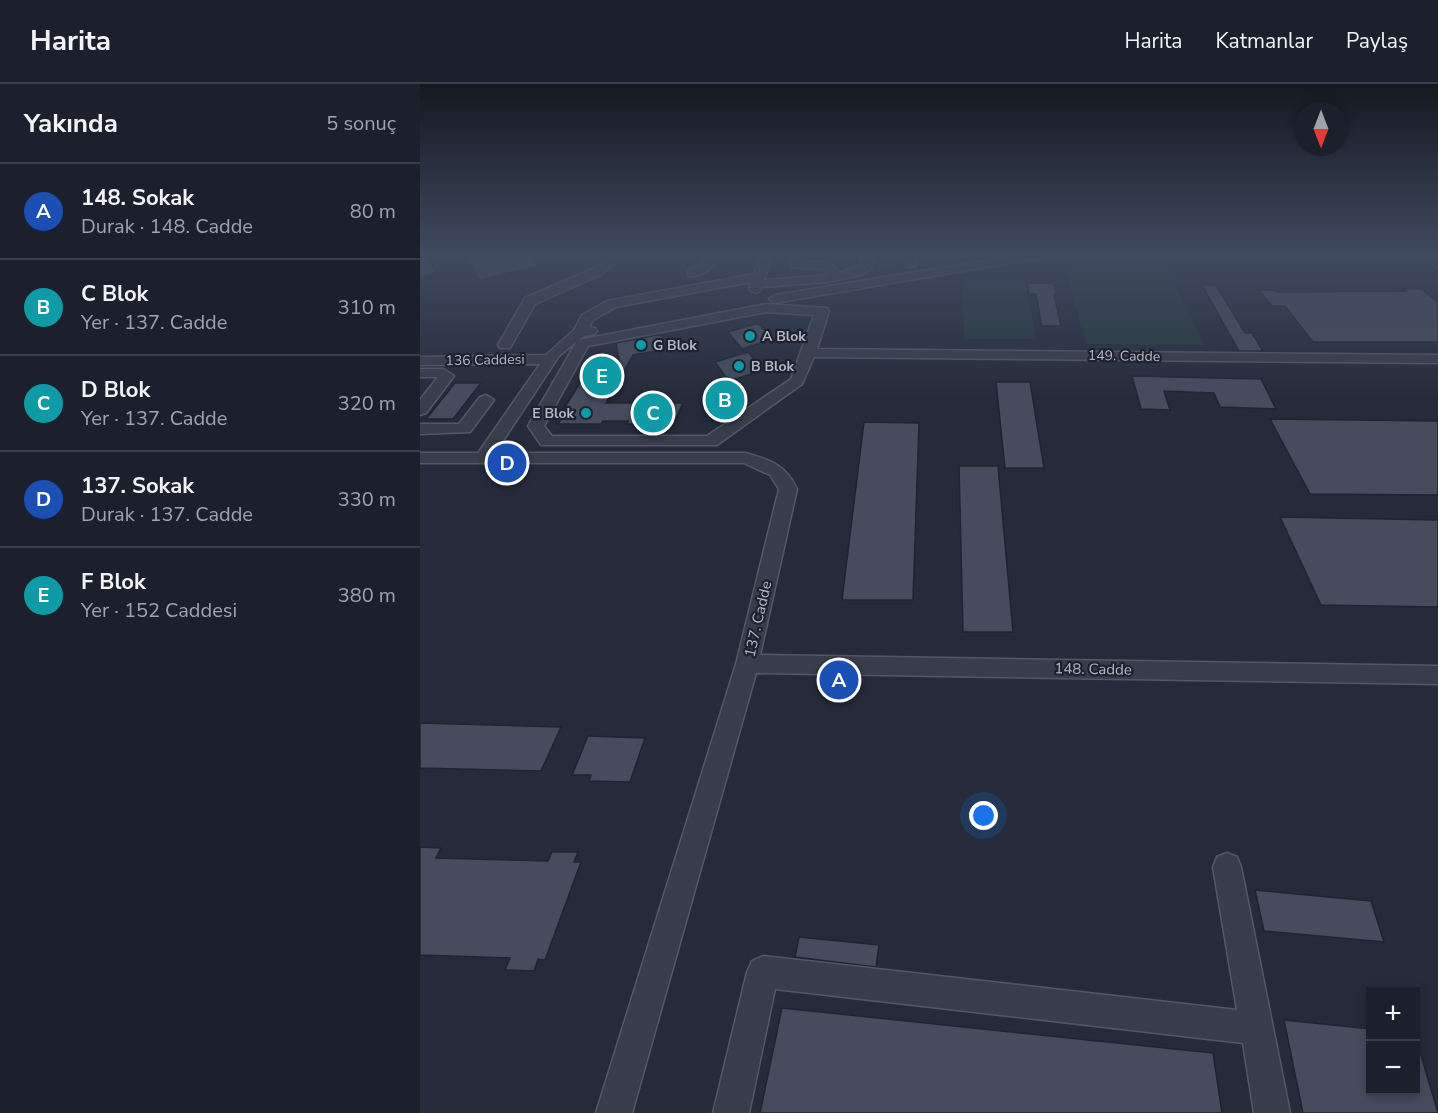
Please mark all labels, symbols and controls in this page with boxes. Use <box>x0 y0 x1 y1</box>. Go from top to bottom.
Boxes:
text: Harita <box>30 22 111 60</box>
text: Harita <box>1124 27 1182 55</box>
text: Katmanlar <box>1215 27 1313 55</box>
text: Paylaş <box>1346 27 1408 55</box>
north arrow <box>1294 102 1348 156</box>
text: Yakında <box>24 106 118 141</box>
text: 5 sonuç <box>326 110 396 137</box>
text: 148. Sokak <box>81 183 194 213</box>
text: A <box>36 198 51 225</box>
text: 80 m <box>350 198 396 225</box>
text: Durak · 148. Cadde <box>81 213 253 240</box>
text: C Blok <box>81 279 148 309</box>
text: B <box>37 294 50 321</box>
text: 310 m <box>338 294 396 321</box>
text: Yer · 137. Cadde <box>81 309 227 336</box>
place label: A Blok <box>762 327 806 346</box>
marker: A Blok <box>743 329 757 343</box>
place label: G Blok <box>653 336 697 355</box>
marker: G Blok <box>634 338 648 352</box>
street label: 149. Cadde <box>1088 346 1160 366</box>
street label: 136 Caddesi <box>445 350 525 370</box>
pin: E <box>582 354 621 398</box>
place label: B Blok <box>751 357 795 376</box>
marker: B Blok <box>732 359 746 373</box>
text: D Blok <box>81 375 150 405</box>
pin: B <box>706 378 744 422</box>
text: C <box>37 390 50 417</box>
text: 320 m <box>338 390 396 417</box>
pin: C <box>634 390 672 436</box>
place label: E Blok <box>532 404 574 423</box>
text: Yer · 137. Cadde <box>81 405 227 432</box>
marker: E Blok <box>579 406 593 420</box>
pin: D <box>488 440 526 485</box>
text: 137. Sokak <box>81 471 194 501</box>
text: D <box>36 486 51 513</box>
text: 330 m <box>338 486 396 513</box>
text: Durak · 137. Cadde <box>81 501 253 528</box>
text: F Blok <box>81 567 146 597</box>
street label: 137. Cadde <box>740 579 776 659</box>
text: E <box>38 582 49 609</box>
text: 380 m <box>338 582 396 609</box>
text: Yer · 152 Caddesi <box>81 597 237 624</box>
pin: A <box>820 658 858 702</box>
street label: 148. Cadde <box>1054 658 1132 680</box>
your location <box>969 801 998 830</box>
map controls <box>1366 987 1420 1095</box>
button: + <box>1366 987 1420 1041</box>
button: − <box>1366 1041 1420 1095</box>

